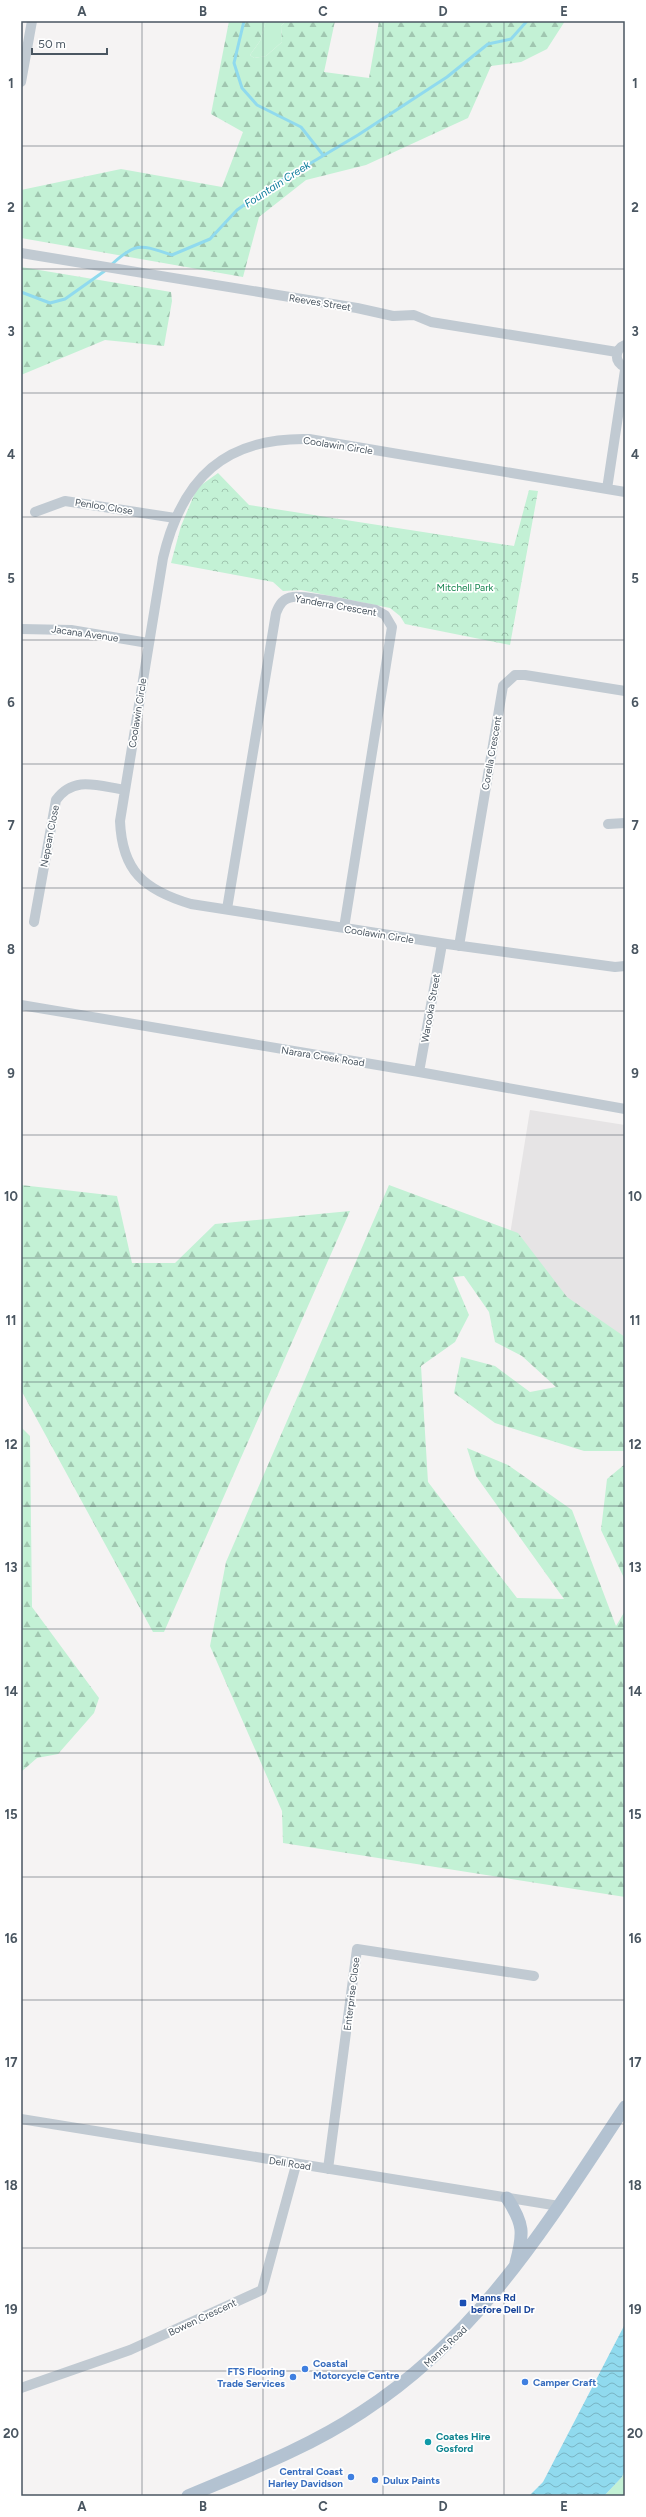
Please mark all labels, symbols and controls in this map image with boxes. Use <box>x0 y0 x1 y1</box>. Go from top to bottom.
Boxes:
text: A <box>77 4 87 19</box>
text: B <box>199 4 207 19</box>
text: C <box>318 4 328 19</box>
text: D <box>438 4 448 19</box>
text: E <box>560 4 568 19</box>
scale bar <box>32 30 107 56</box>
text: 50 m <box>38 37 66 51</box>
text: 1 <box>8 76 14 91</box>
text: 1 <box>632 76 638 91</box>
water label: Fountain Creek <box>242 158 313 210</box>
text: 2 <box>7 200 15 215</box>
text: 2 <box>631 200 639 215</box>
street label: Reeves Street <box>288 291 352 314</box>
text: 3 <box>7 324 15 339</box>
text: 3 <box>631 324 639 339</box>
street label: Coolawin Circle <box>302 434 374 457</box>
text: 4 <box>7 447 15 462</box>
text: 4 <box>631 447 639 462</box>
street label: Penloo Close <box>74 496 134 518</box>
text: 5 <box>7 571 15 586</box>
text: 5 <box>631 571 639 586</box>
park label: Mitchell Park <box>437 581 494 594</box>
street label: Yanderra Crescent <box>294 592 378 619</box>
street label: Jacana Avenue <box>50 622 120 645</box>
street label: Coolawin Circle <box>126 677 149 749</box>
text: 6 <box>7 695 15 710</box>
text: 6 <box>631 695 639 710</box>
street label: Corella Crescent <box>479 715 504 791</box>
street label: Nepean Close <box>37 803 62 868</box>
text: 7 <box>7 818 15 833</box>
text: 7 <box>631 818 639 833</box>
street label: Coolawin Circle <box>343 923 415 946</box>
text: 8 <box>7 942 15 957</box>
text: 8 <box>631 942 639 957</box>
street label: Warooka Street <box>418 972 443 1043</box>
street label: Narara Creek Road <box>280 1043 366 1070</box>
text: 9 <box>7 1066 15 1081</box>
text: 9 <box>631 1066 639 1081</box>
text: 10 <box>4 1189 18 1204</box>
text: 10 <box>628 1189 642 1204</box>
text: 11 <box>6 1313 16 1328</box>
text: 11 <box>630 1313 640 1328</box>
text: 12 <box>4 1437 18 1452</box>
text: 12 <box>628 1437 642 1452</box>
text: 13 <box>5 1560 17 1575</box>
text: 13 <box>629 1560 641 1575</box>
text: 14 <box>4 1684 18 1699</box>
text: 14 <box>628 1684 642 1699</box>
text: 15 <box>4 1807 18 1822</box>
text: 15 <box>628 1807 642 1822</box>
text: 16 <box>4 1931 18 1946</box>
text: 16 <box>628 1931 642 1946</box>
street label: Enterprise Close <box>341 1956 362 2031</box>
text: 17 <box>5 2055 17 2070</box>
text: 17 <box>629 2055 641 2070</box>
street label: Dell Road <box>268 2154 312 2173</box>
text: 18 <box>4 2178 18 2193</box>
text: 18 <box>628 2178 642 2193</box>
place label: Manns Rd before Dell Dr <box>471 2291 535 2316</box>
street label: Bowen Crescent <box>166 2296 239 2339</box>
marker: Manns Rd before Dell Dr <box>458 2298 468 2308</box>
text: 19 <box>4 2302 18 2317</box>
text: 19 <box>628 2302 642 2317</box>
street label: Manns Road <box>421 2323 470 2370</box>
place label: Coastal Motorcycle Centre <box>313 2357 400 2382</box>
marker: Coastal Motorcycle Centre <box>300 2364 310 2374</box>
place label: FTS Flooring Trade Services <box>217 2365 285 2390</box>
marker: FTS Flooring Trade Services <box>288 2372 298 2382</box>
place label: Camper Craft <box>533 2376 596 2389</box>
marker: Camper Craft <box>520 2377 530 2387</box>
text: 20 <box>3 2426 19 2441</box>
text: 20 <box>627 2426 643 2441</box>
place label: Coates Hire Gosford <box>436 2430 491 2455</box>
marker: Coates Hire Gosford <box>423 2437 433 2447</box>
place label: Central Coast Harley Davidson <box>268 2465 343 2490</box>
marker: Central Coast Harley Davidson <box>346 2472 356 2482</box>
place label: Dulux Paints <box>383 2474 440 2487</box>
marker: Dulux Paints <box>370 2475 380 2485</box>
text: A <box>77 2499 87 2514</box>
text: B <box>199 2499 207 2514</box>
text: C <box>318 2499 328 2514</box>
text: D <box>438 2499 448 2514</box>
text: E <box>560 2499 568 2514</box>

